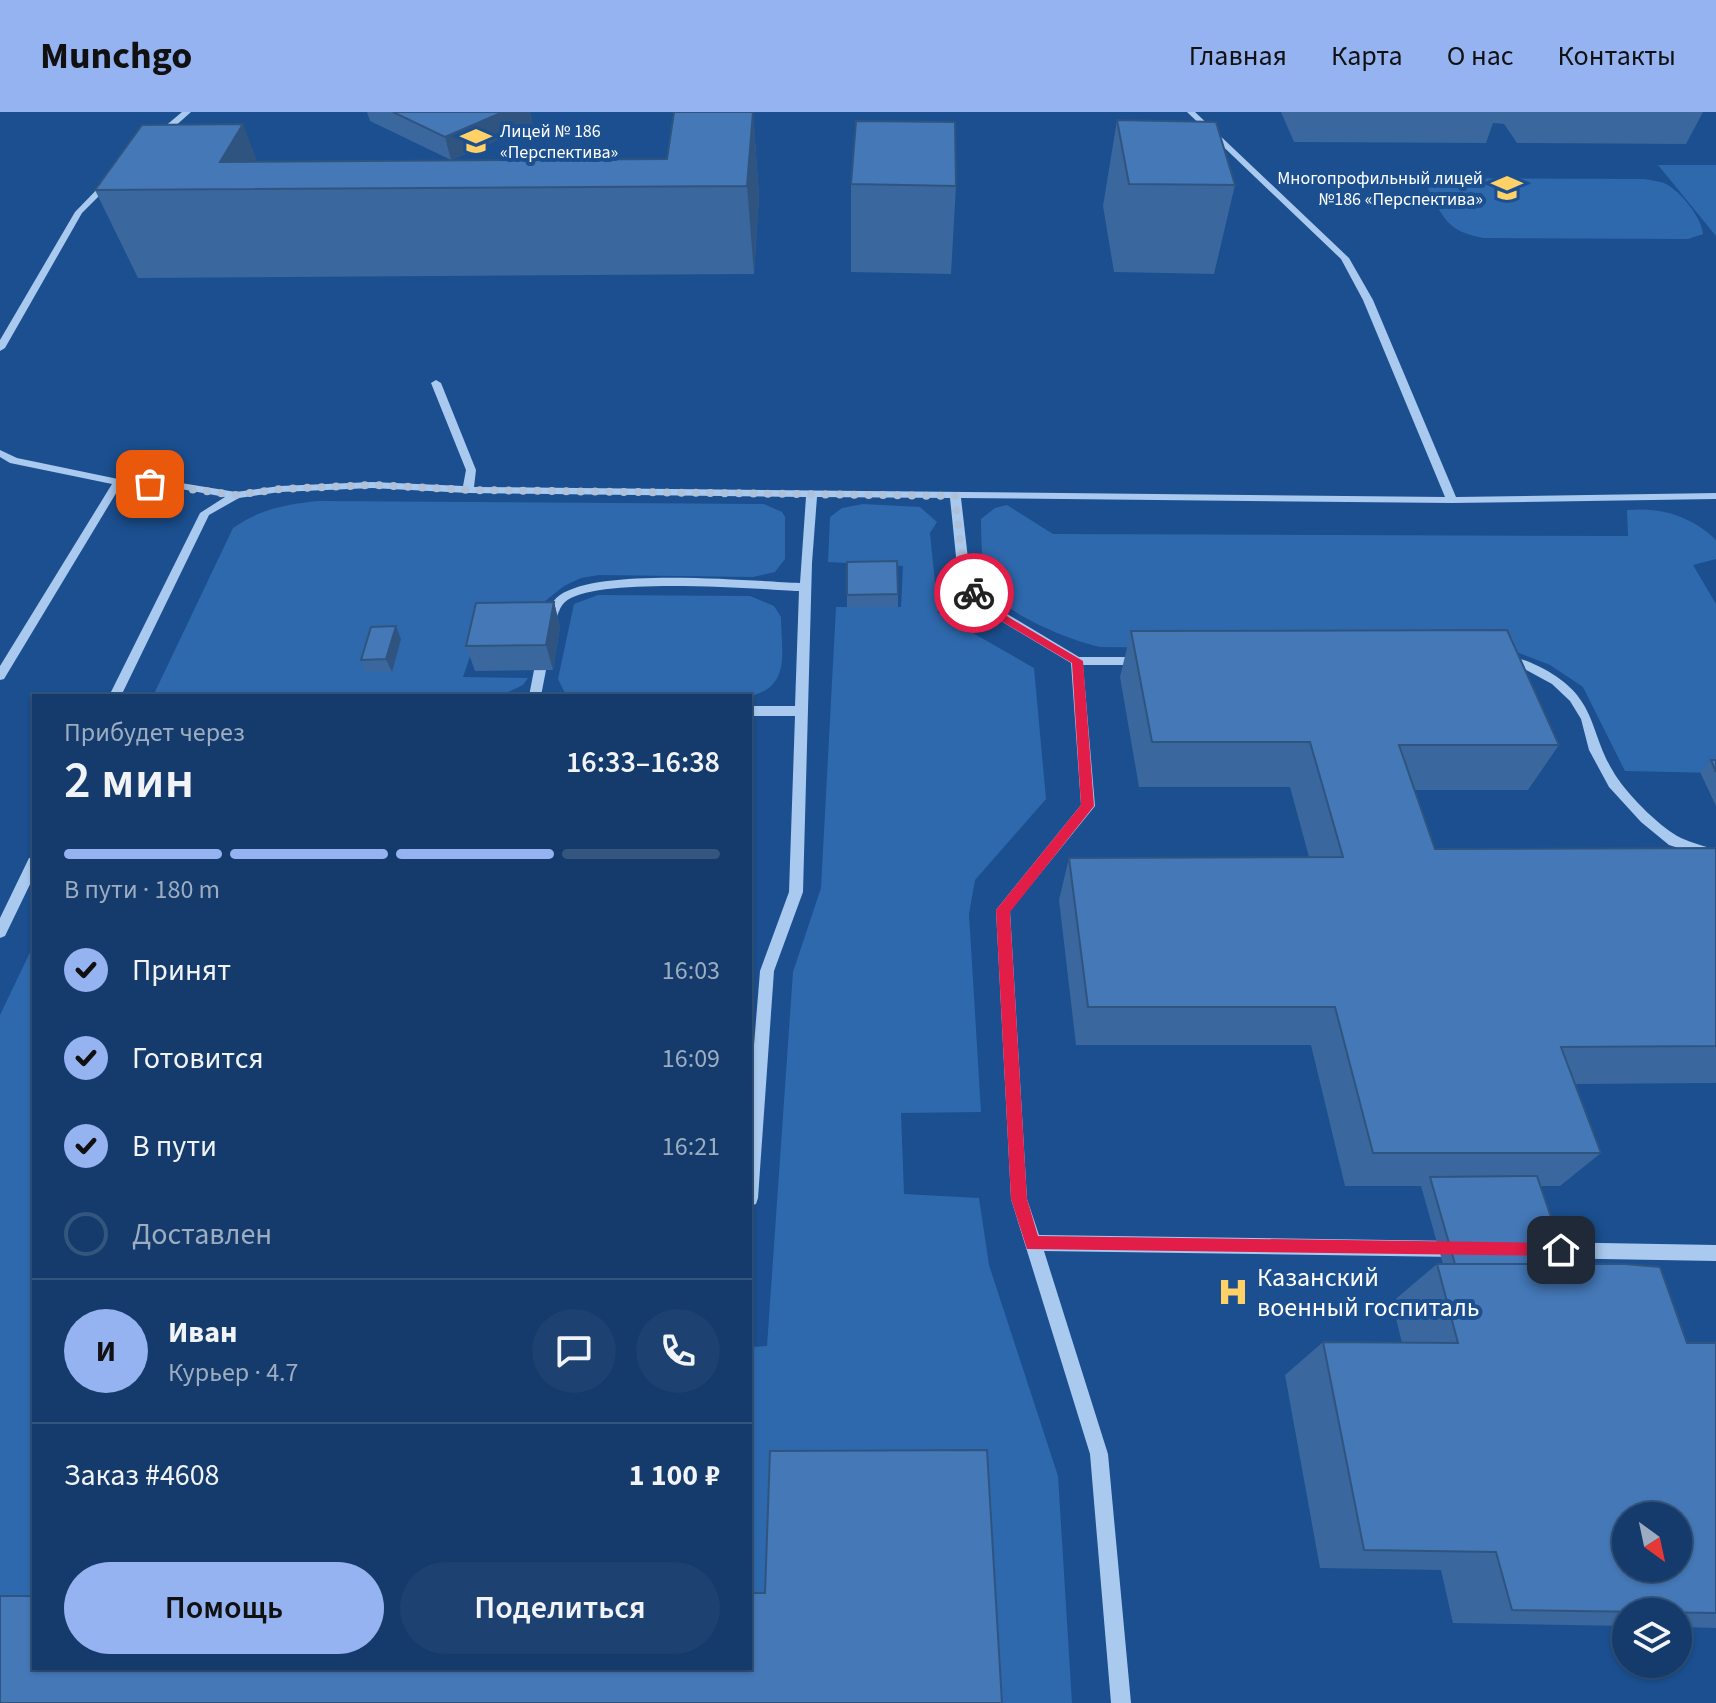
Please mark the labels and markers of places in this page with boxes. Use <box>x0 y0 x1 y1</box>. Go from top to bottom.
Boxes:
place label: Лицей № 186 «Перспектива» <box>500 119 618 165</box>
school or university icon: Лицей № 186 «Перспектива» <box>459 124 493 158</box>
place label: Многопрофильный лицей №186 «Перспектива» <box>1277 166 1483 212</box>
school or university icon: Многопрофильный лицей №186 «Перспектива» <box>1490 171 1524 205</box>
pin <box>116 450 184 518</box>
pin <box>1527 1216 1595 1284</box>
place label: Казанский военный госпиталь <box>1257 1259 1480 1326</box>
hospital icon: Казанский военный госпиталь <box>1216 1275 1250 1309</box>

